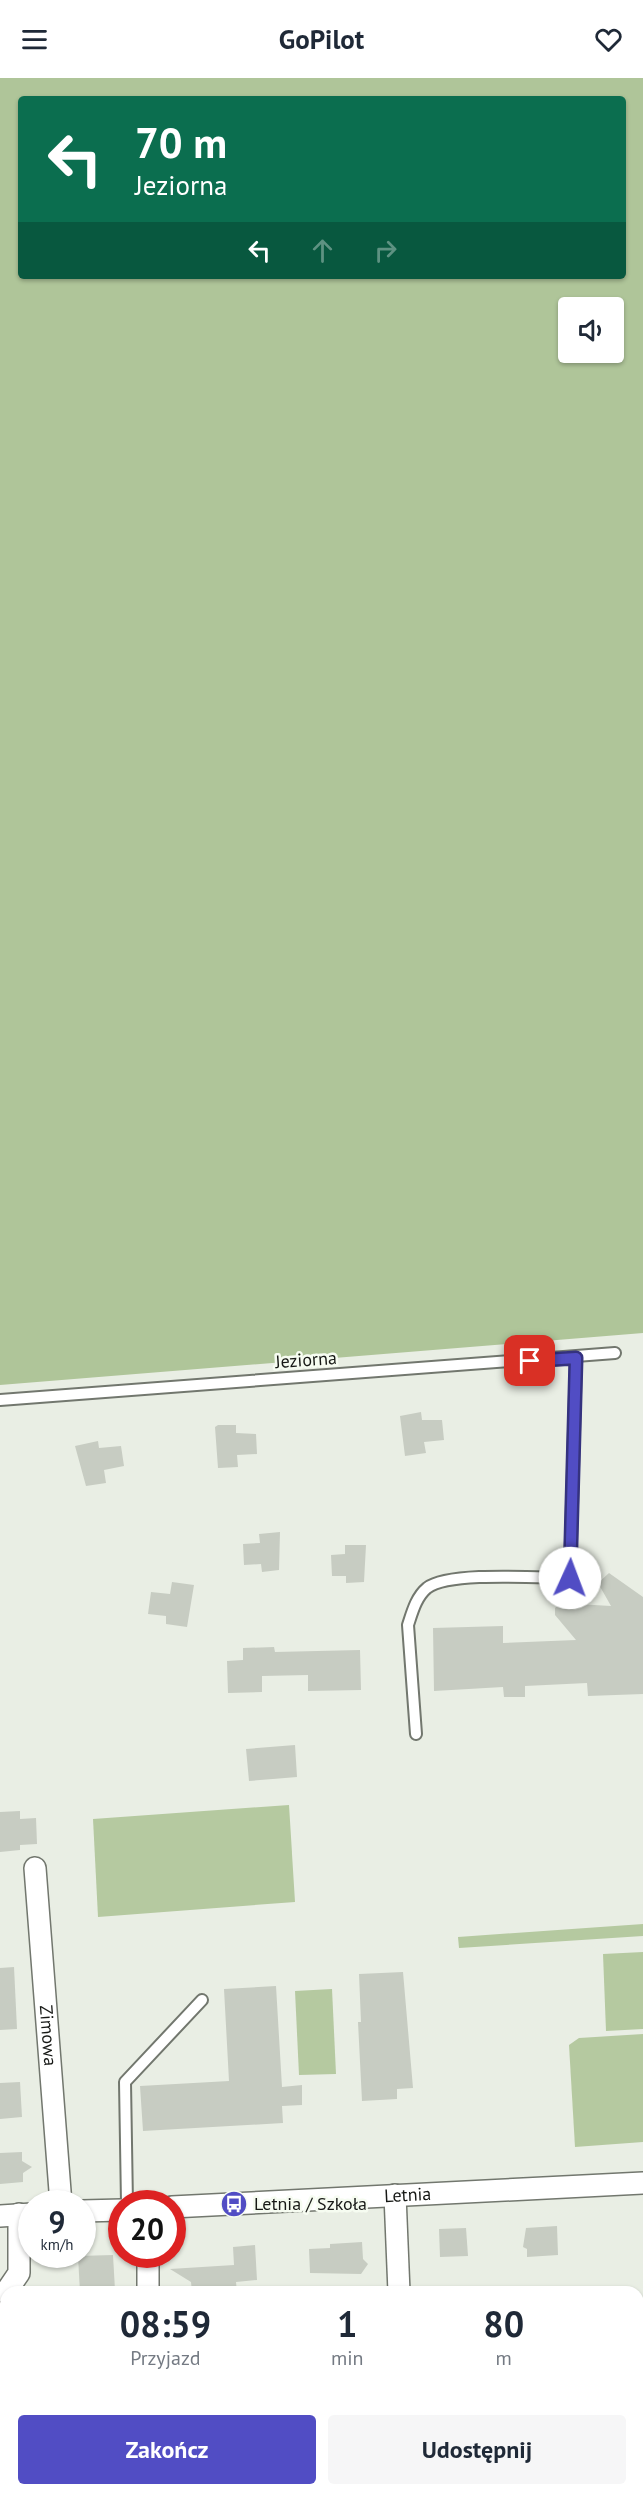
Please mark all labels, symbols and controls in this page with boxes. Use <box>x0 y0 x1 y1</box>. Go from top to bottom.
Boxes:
text: GoPilot <box>279 22 364 56</box>
icon: menu <box>18 23 51 56</box>
icon: heart <box>592 23 625 56</box>
text: 70 m <box>135 115 227 170</box>
icon: left <box>36 120 114 198</box>
text: Jeziorna <box>135 168 227 202</box>
icon: left <box>243 234 276 267</box>
icon: ahead <box>306 234 339 267</box>
icon: right <box>369 234 402 267</box>
map controls <box>558 297 624 363</box>
button: sound <box>558 297 624 363</box>
pin <box>504 1335 555 1386</box>
icon: arrive <box>513 1344 546 1377</box>
street label: Jeziorna <box>273 1346 337 1373</box>
position arrow <box>538 1546 602 1610</box>
street label: Zimowa <box>35 2004 62 2067</box>
street label: Letnia <box>384 2182 432 2207</box>
bus stop icon: Letnia / Szkoła <box>219 2189 249 2219</box>
speed limit sign: 20 <box>108 2190 186 2268</box>
place label: Letnia / Szkoła <box>254 2192 367 2215</box>
text: 9 <box>48 2202 66 2241</box>
text: km/h <box>41 2235 73 2254</box>
text: 08:59 <box>120 2300 211 2347</box>
text: 1 <box>337 2300 357 2347</box>
text: 80 <box>483 2300 524 2347</box>
text: Przyjazd <box>130 2345 201 2371</box>
text: min <box>331 2345 364 2371</box>
text: m <box>496 2345 512 2371</box>
button: Zakończ <box>18 2415 316 2484</box>
button: Udostępnij <box>328 2415 626 2484</box>

